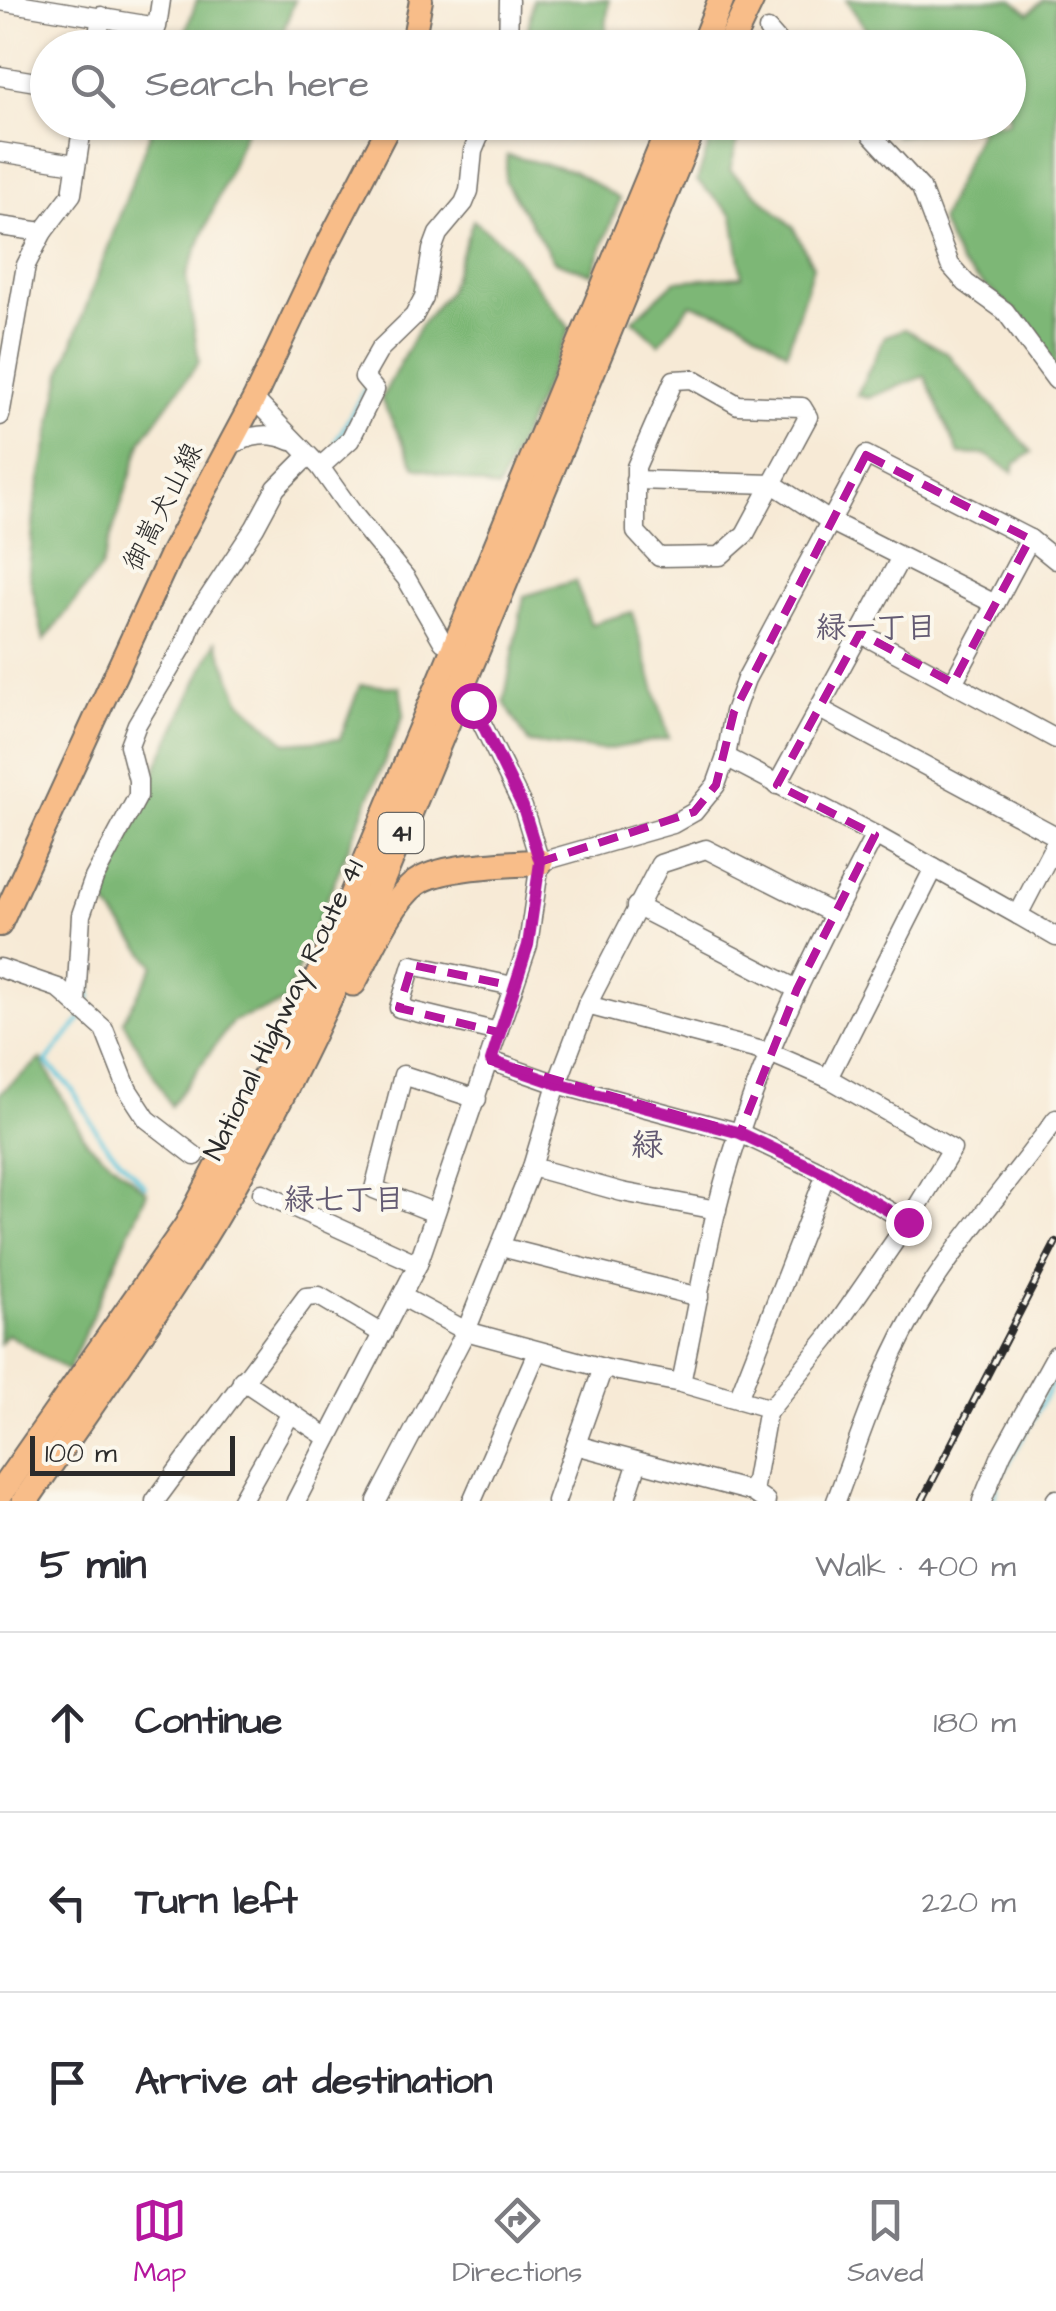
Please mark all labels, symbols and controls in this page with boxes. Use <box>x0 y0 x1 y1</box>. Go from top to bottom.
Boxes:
search box <box>30 30 1026 140</box>
icon: search <box>65 58 120 113</box>
text: Search here <box>145 59 369 111</box>
street label: 御嵩犬山線 <box>114 436 212 578</box>
district label: 緑一丁目 <box>816 607 936 649</box>
route start <box>451 683 497 729</box>
road number: 41 <box>378 813 424 853</box>
street label: National Highway Route 41 <box>194 853 376 1168</box>
district label: 緑 <box>631 1123 663 1168</box>
district label: 緑七丁目 <box>284 1179 404 1221</box>
route end <box>886 1200 932 1246</box>
scale bar <box>30 1431 235 1476</box>
text: 100 m <box>45 1434 117 1473</box>
text: 5 min <box>40 1537 147 1595</box>
text: Walk · 400 m <box>815 1544 1016 1589</box>
icon: ahead <box>40 1695 95 1750</box>
text: Continue <box>135 1696 282 1748</box>
text: 180 m <box>933 1700 1016 1745</box>
icon: left <box>40 1875 95 1930</box>
text: Turn left <box>135 1876 298 1928</box>
text: 220 m <box>921 1880 1016 1925</box>
icon: arrive <box>40 2055 95 2110</box>
text: Arrive at destination <box>135 2056 492 2108</box>
tab: Map <box>132 2193 187 2292</box>
tab: Directions <box>452 2193 582 2292</box>
tab: Saved <box>847 2193 924 2292</box>

